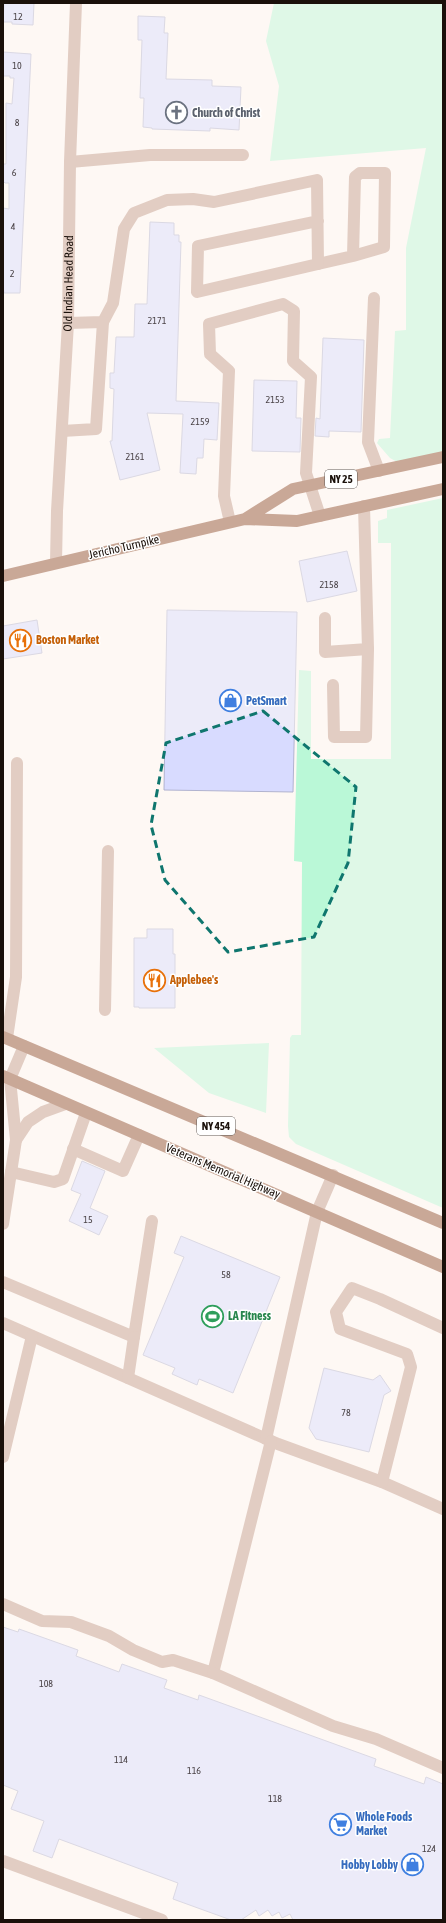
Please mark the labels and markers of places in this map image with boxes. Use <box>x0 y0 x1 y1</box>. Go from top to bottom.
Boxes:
church icon: Church of Christ <box>164 100 190 126</box>
place label: Church of Christ <box>192 106 261 120</box>
restaurant icon: Boston Market <box>8 627 34 653</box>
place label: Boston Market <box>36 633 100 647</box>
shop icon: PetSmart <box>217 688 243 714</box>
place label: PetSmart <box>246 694 287 708</box>
restaurant icon: Applebee's <box>142 967 168 993</box>
place label: Applebee's <box>169 973 219 987</box>
sports icon: LA Fitness <box>199 1303 225 1329</box>
place label: LA Fitness <box>228 1309 272 1323</box>
place label: Whole Foods Market <box>355 1810 413 1838</box>
supermarket icon: Whole Foods Market <box>327 1811 353 1837</box>
shop icon: Hobby Lobby <box>400 1852 426 1878</box>
place label: Hobby Lobby <box>341 1858 398 1872</box>

